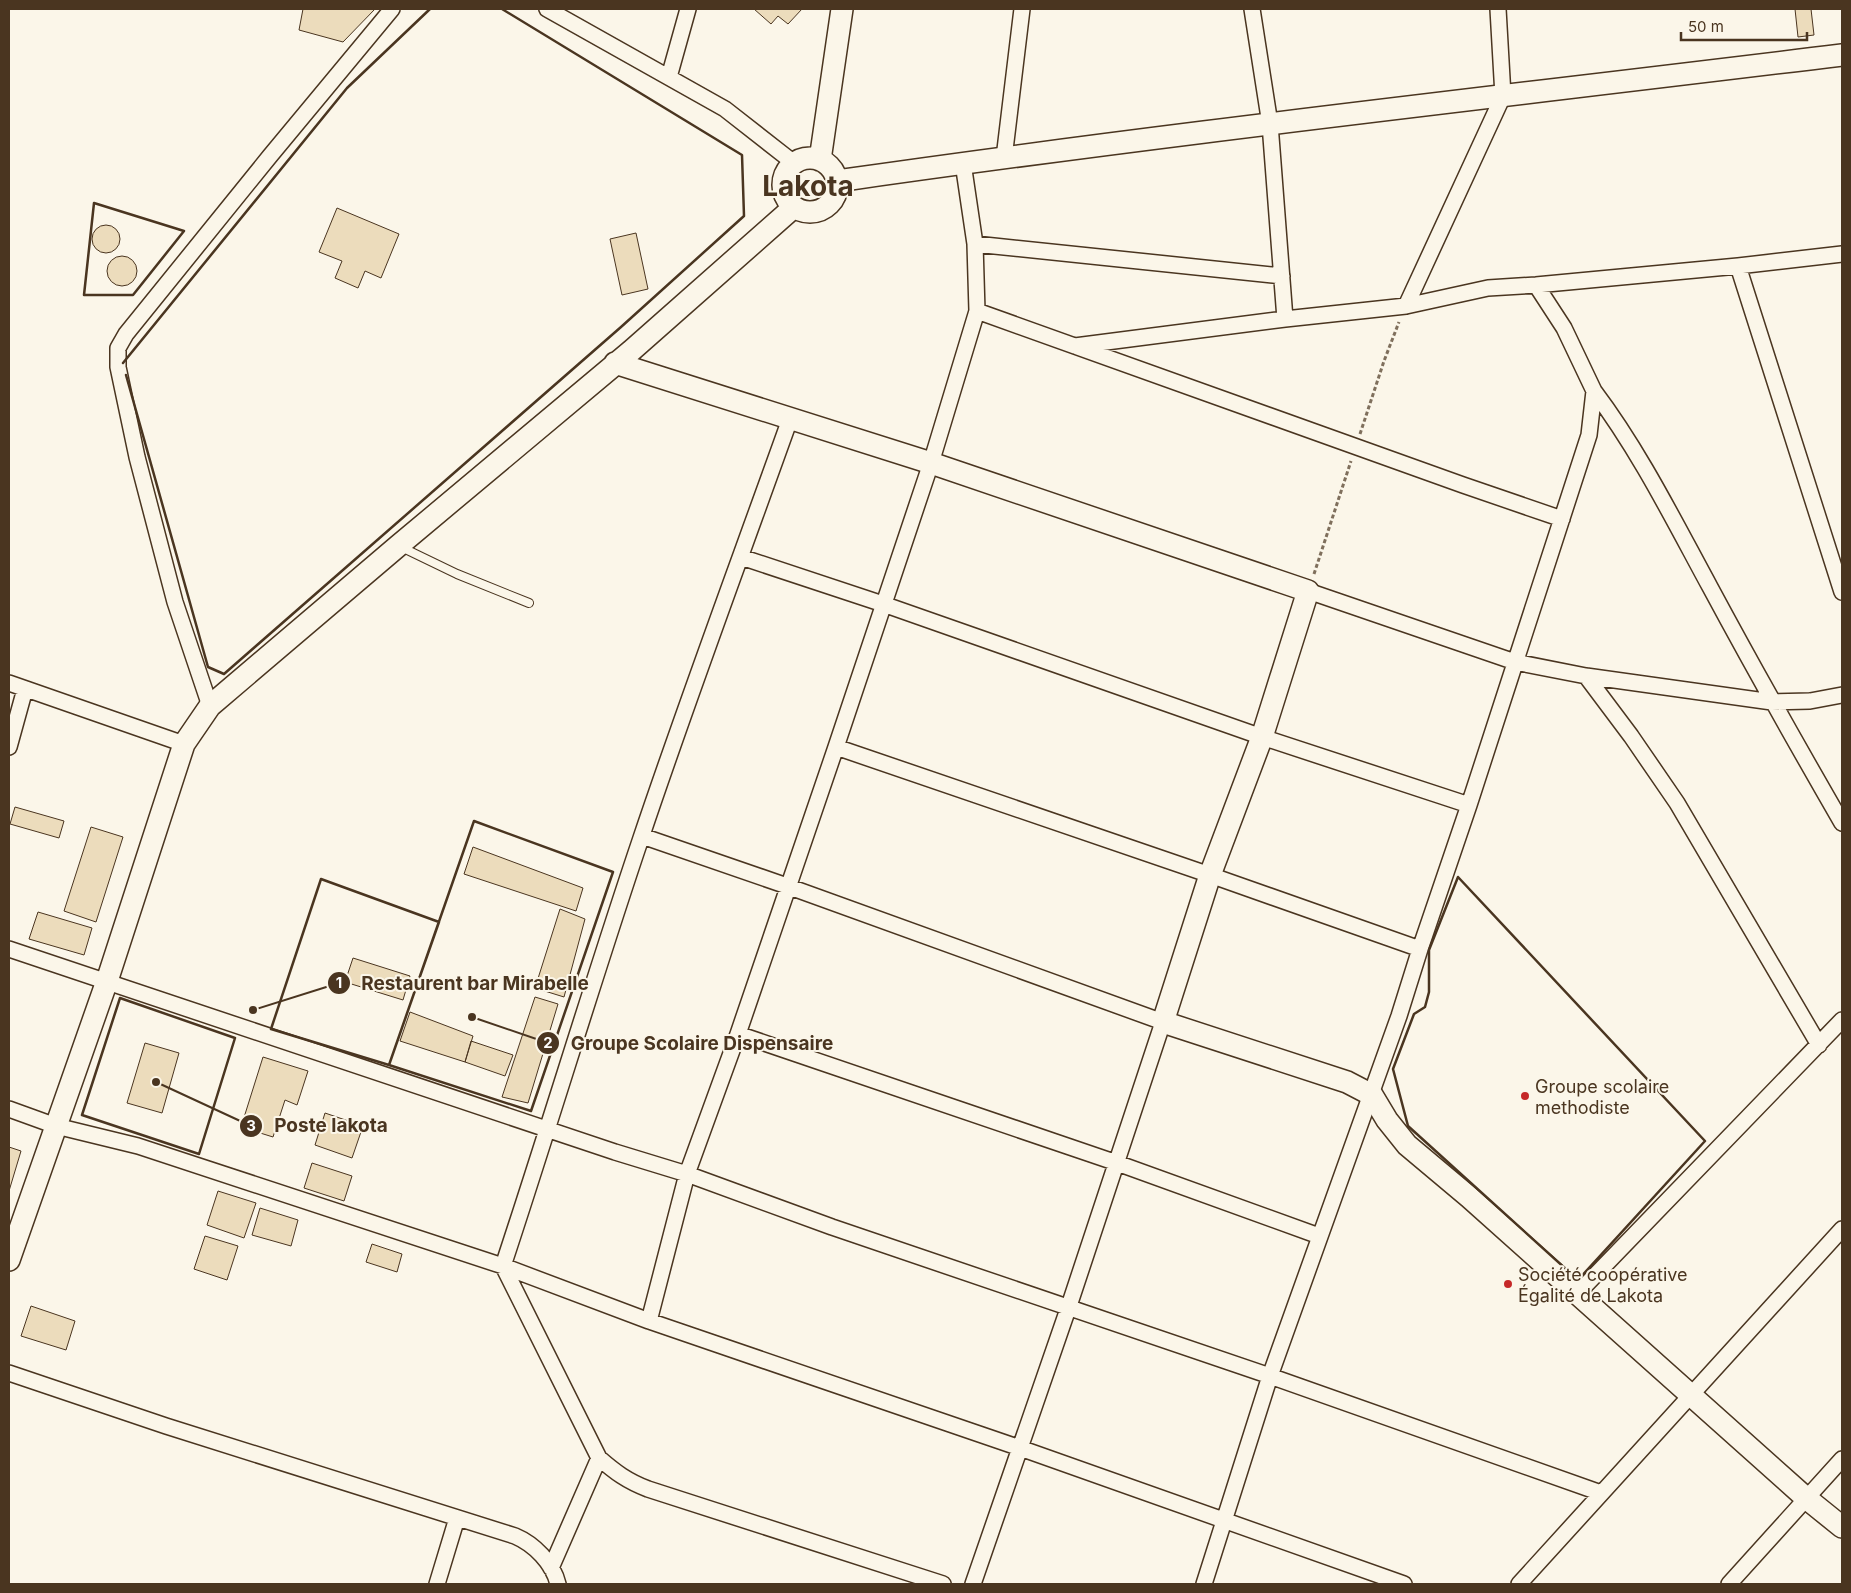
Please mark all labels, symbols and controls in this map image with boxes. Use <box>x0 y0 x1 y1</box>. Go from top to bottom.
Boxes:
scale bar <box>1681 10 1807 42</box>
text: 50 m <box>1688 17 1724 36</box>
district label: Lakota <box>762 169 854 203</box>
callout: Restaurent bar Mirabelle <box>327 966 599 1000</box>
text: Restaurent bar Mirabelle <box>361 972 589 995</box>
text: 1 <box>336 973 342 992</box>
callout: Groupe Scolaire Dispensaire <box>536 1026 843 1060</box>
text: Groupe Scolaire Dispensaire <box>571 1032 833 1055</box>
text: 2 <box>543 1033 553 1052</box>
place label: Groupe scolaire methodiste <box>1535 1076 1669 1118</box>
marker: Groupe scolaire methodiste <box>1519 1090 1531 1102</box>
callout: Poste lakota <box>239 1109 397 1143</box>
text: Poste lakota <box>274 1114 388 1137</box>
text: 3 <box>246 1116 256 1135</box>
place label: Société coopérative Égalité de Lakota <box>1518 1264 1688 1306</box>
marker: Société coopérative Égalité de Lakota <box>1502 1278 1514 1290</box>

